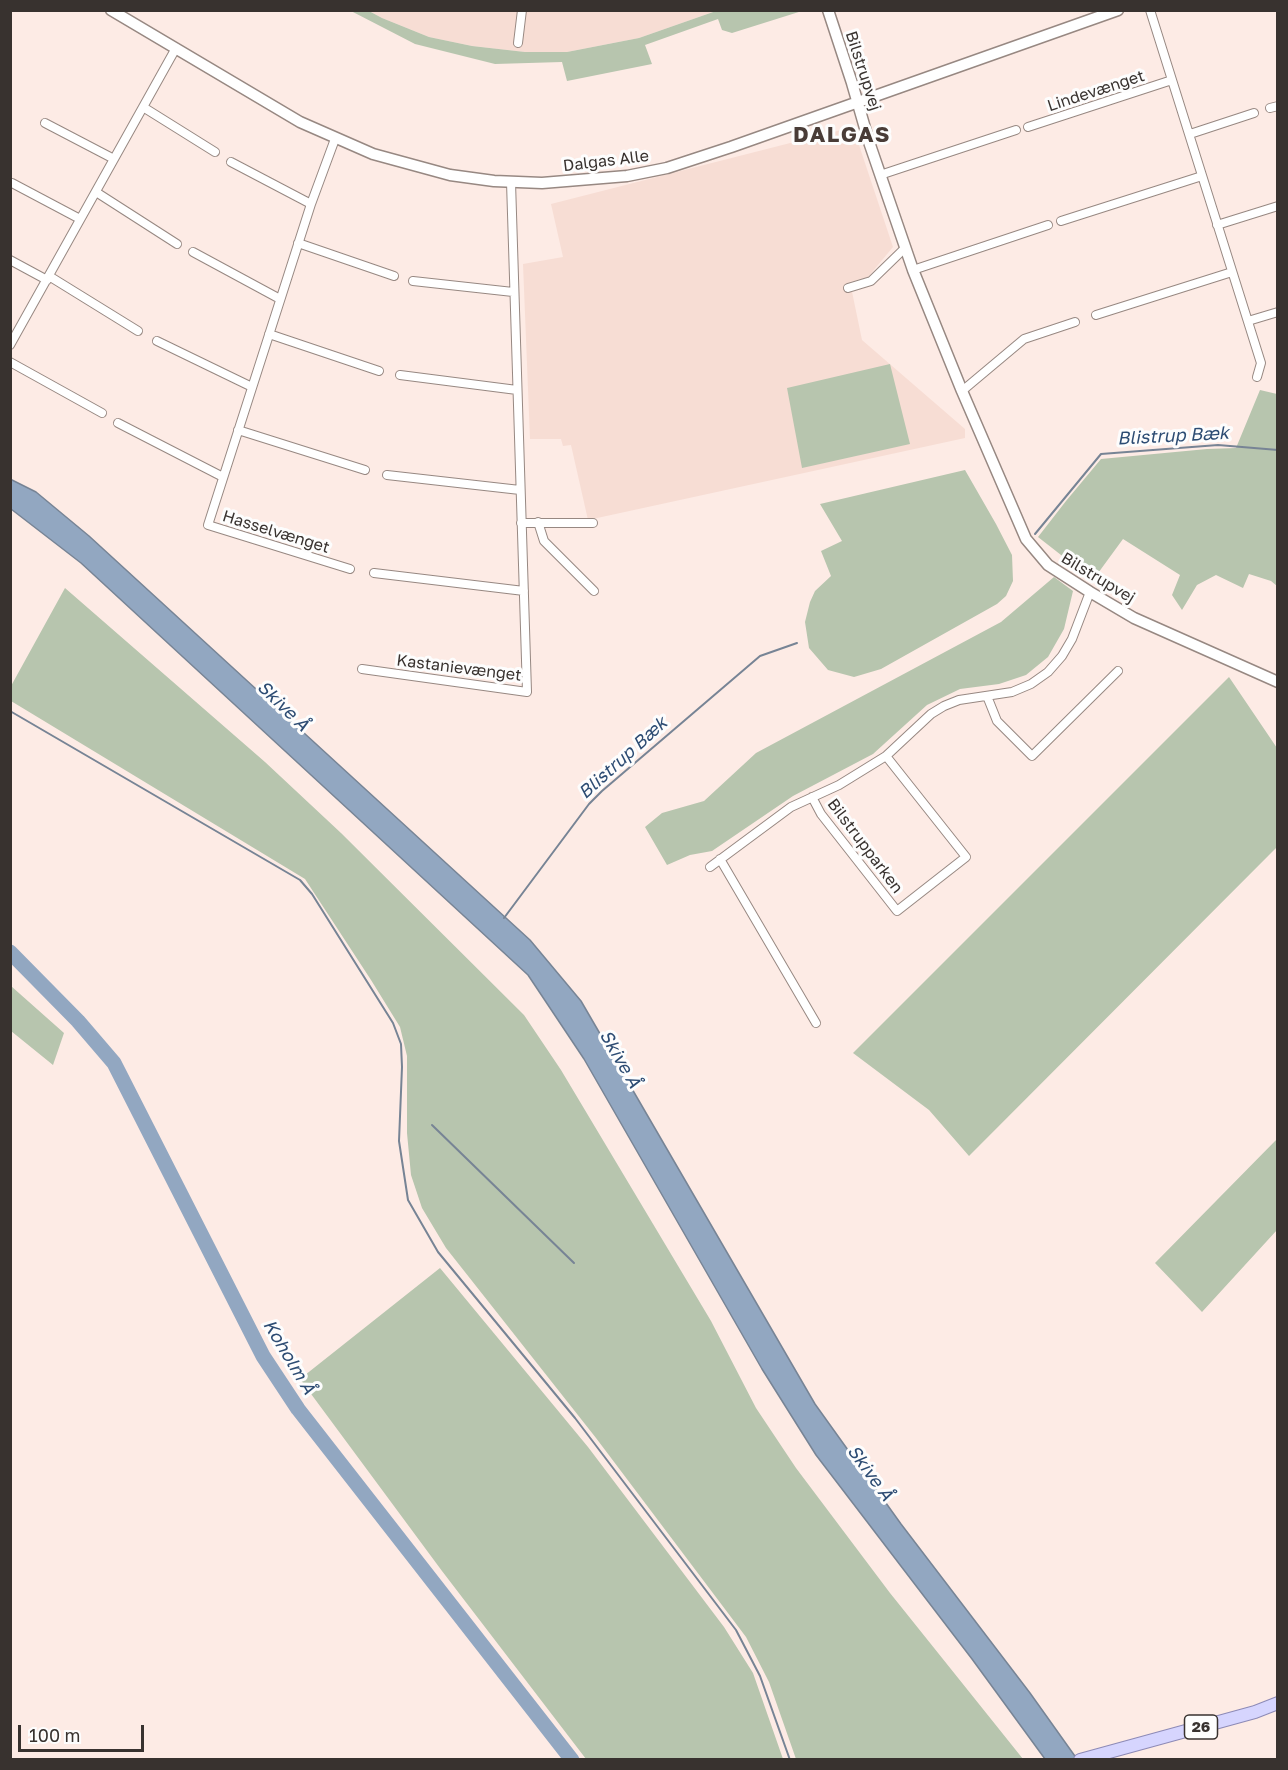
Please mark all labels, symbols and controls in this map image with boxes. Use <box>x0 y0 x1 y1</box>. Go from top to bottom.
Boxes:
street label: Bilstrupvej <box>841 29 885 113</box>
street label: Lindevænget <box>1045 66 1147 116</box>
district label: DALGAS <box>793 122 891 148</box>
street label: Dalgas Alle <box>562 146 650 176</box>
water label: Blistrup Bæk <box>1117 422 1229 450</box>
street label: Hasselvænget <box>220 507 332 557</box>
street label: Bilstrupvej <box>1058 548 1138 608</box>
street label: Kastanievænget <box>395 651 523 685</box>
water label: Skive Å <box>253 676 313 736</box>
water label: Blistrup Bæk <box>574 713 672 803</box>
street label: Bilstrupparken <box>823 795 907 897</box>
water label: Skive Å <box>595 1026 645 1092</box>
water label: Koholm Å <box>258 1316 320 1398</box>
water label: Skive Å <box>843 1441 897 1505</box>
scale bar <box>21 1713 147 1751</box>
road number: 26 <box>1184 1715 1218 1739</box>
text: 100 m <box>29 1724 80 1746</box>

